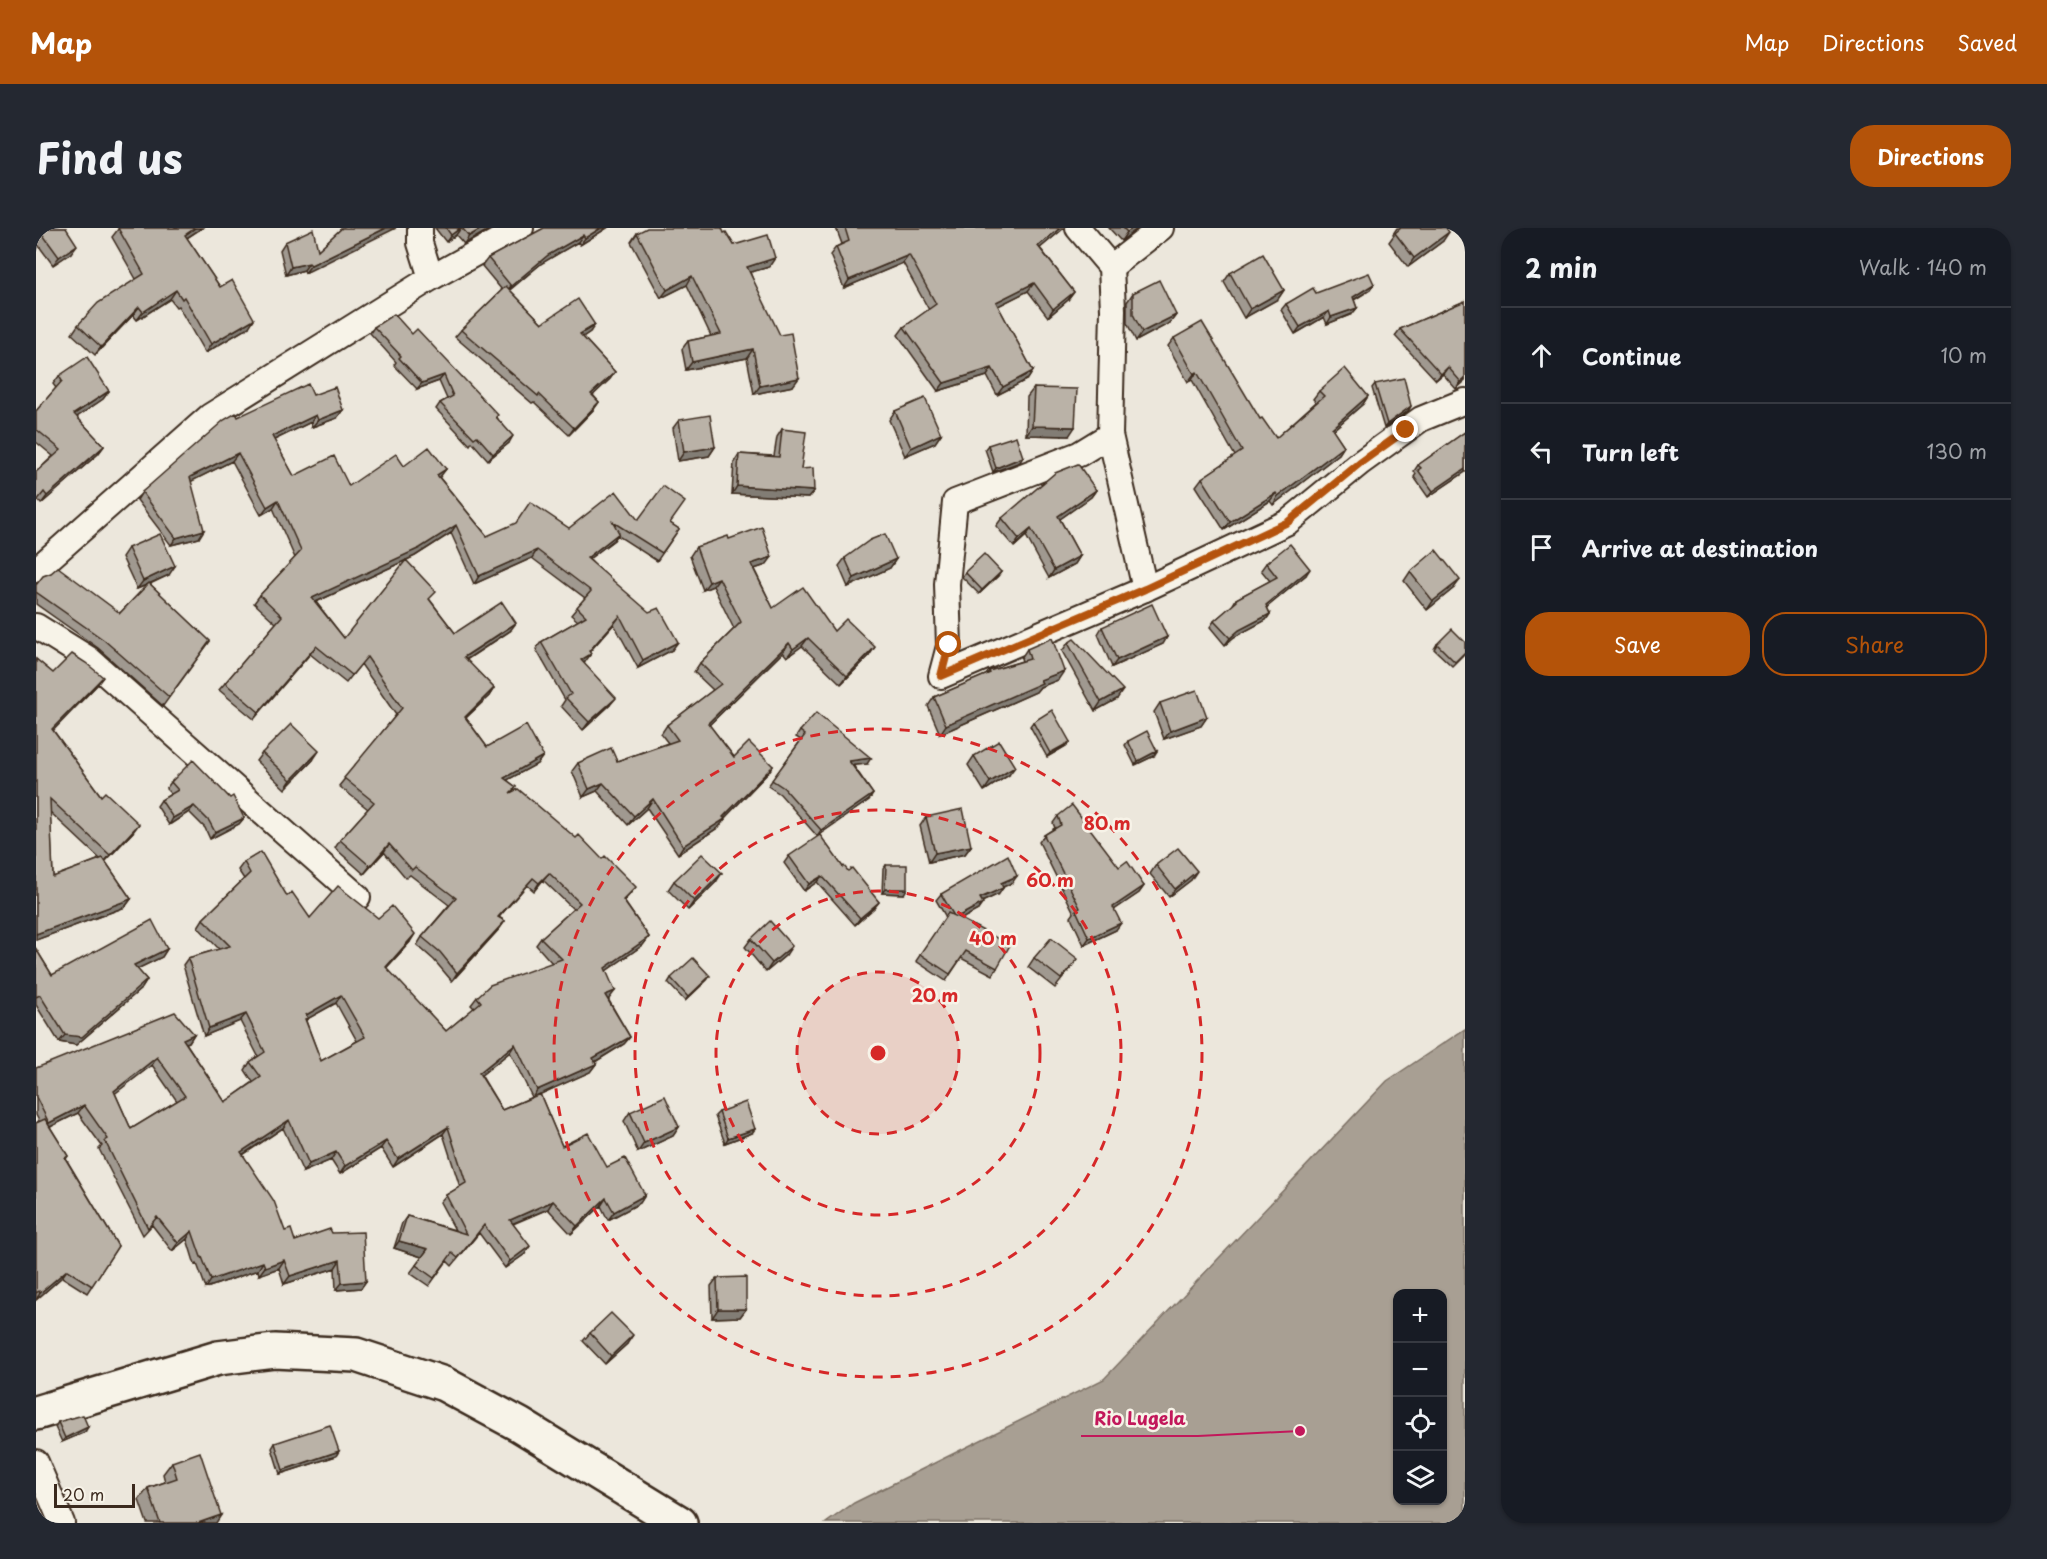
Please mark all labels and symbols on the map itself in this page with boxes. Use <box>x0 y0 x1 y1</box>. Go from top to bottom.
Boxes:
route end <box>1392 416 1418 442</box>
route start <box>935 631 961 657</box>
text: 80 m <box>1083 809 1131 836</box>
text: 60 m <box>1026 866 1074 893</box>
text: 40 m <box>969 924 1017 951</box>
text: 20 m <box>912 981 958 1008</box>
centre of rings <box>868 1043 888 1063</box>
callout: Rio Lugela <box>1081 1400 1198 1436</box>
text: Rio Lugela <box>1094 1404 1186 1431</box>
scale bar <box>54 1481 135 1508</box>

